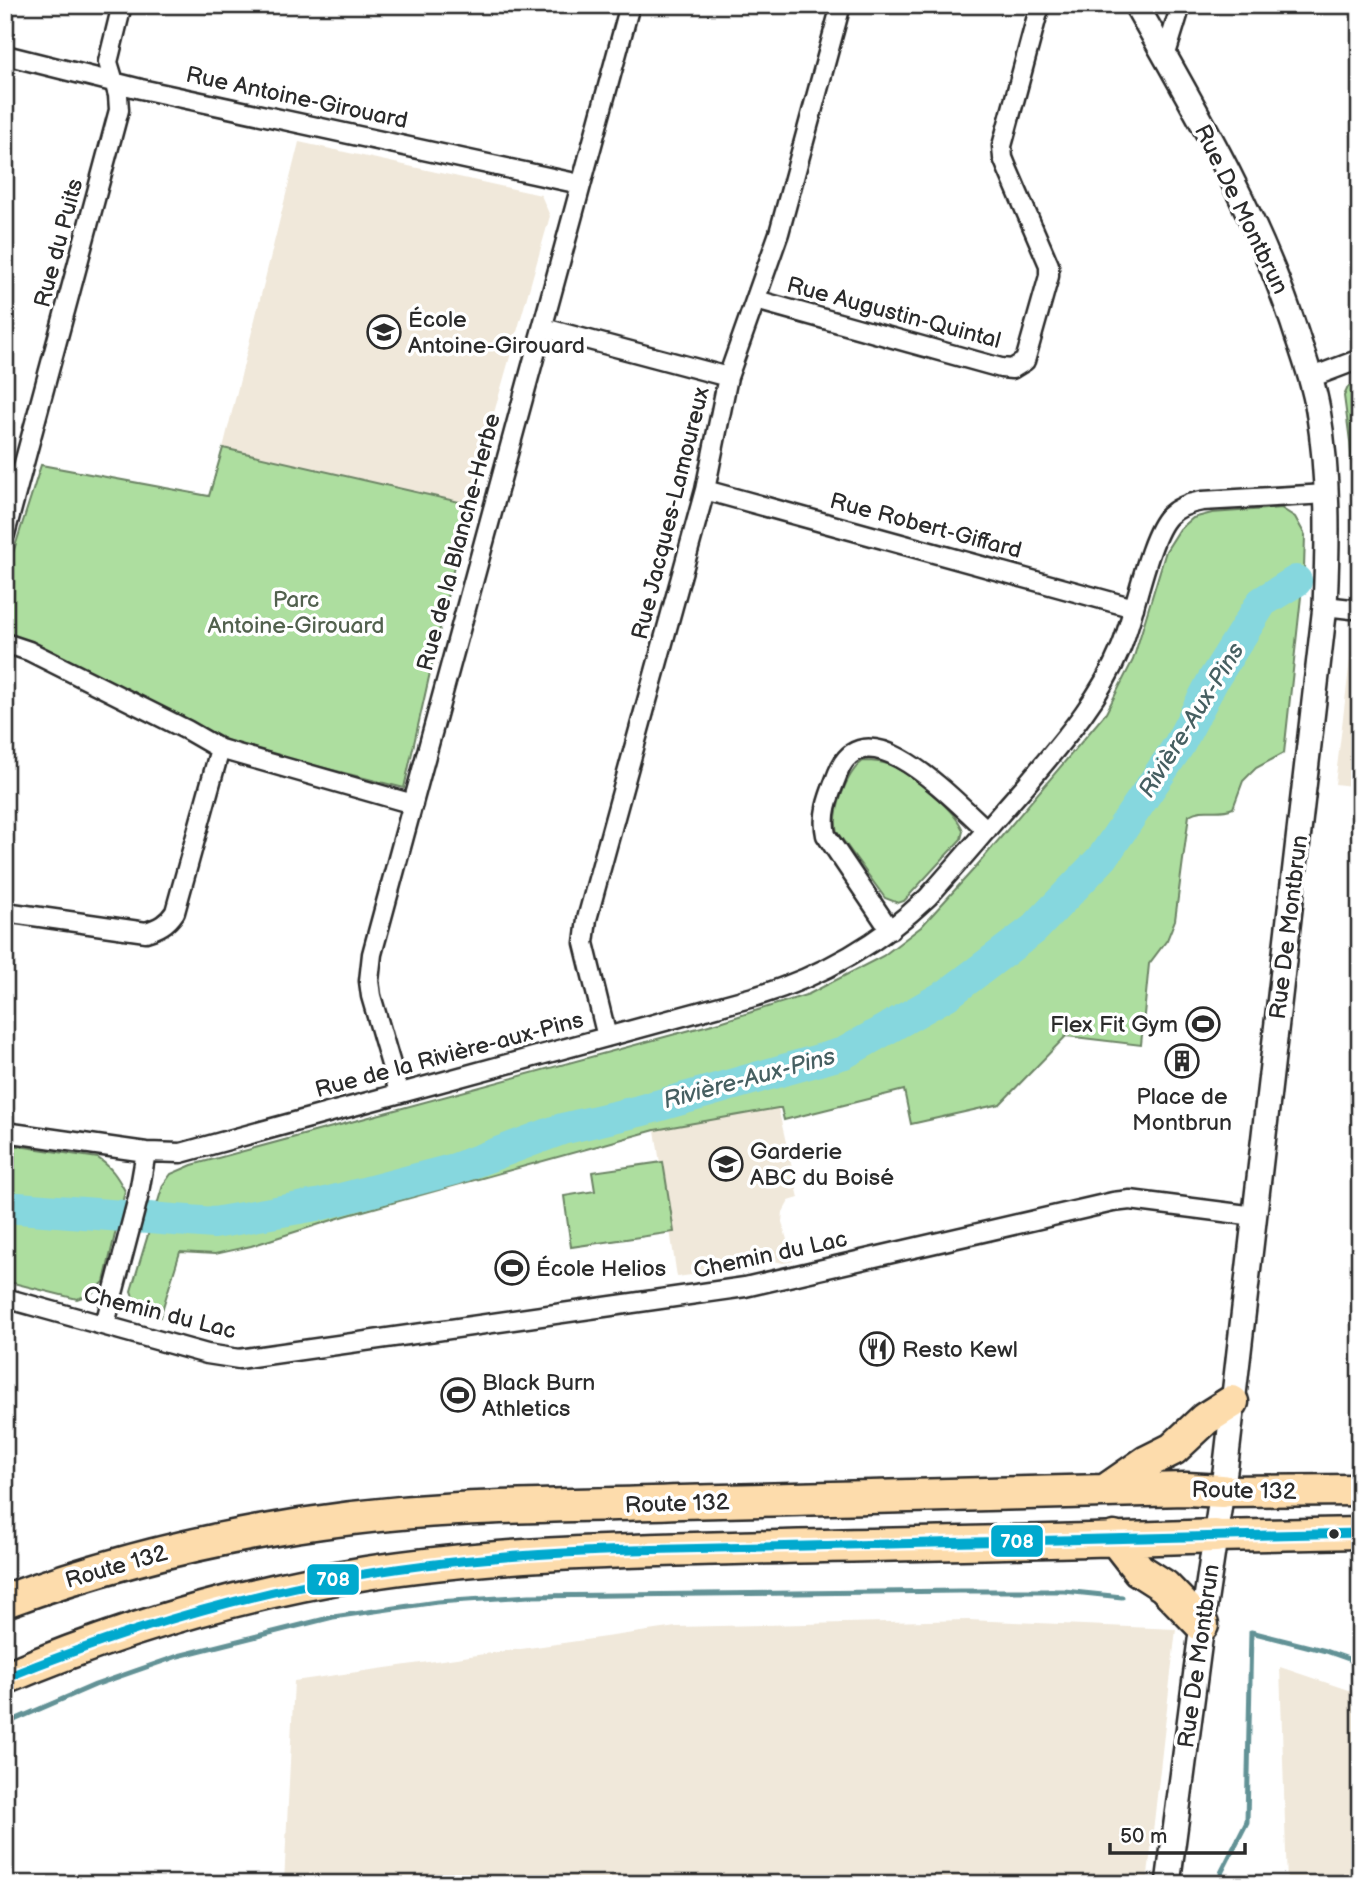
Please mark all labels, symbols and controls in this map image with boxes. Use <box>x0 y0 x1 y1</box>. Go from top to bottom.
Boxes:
street label: Rue Antoine-Girouard <box>183 61 410 135</box>
street label: Rue De Montbrun <box>1188 120 1294 299</box>
street label: Rue du Puits <box>28 176 90 311</box>
street label: Rue Augustin-Quintal <box>784 271 1004 355</box>
place label: École Antoine-Girouard <box>408 306 585 360</box>
school or university icon: École Antoine-Girouard <box>365 313 403 351</box>
street label: Rue Jacques-Lamoureux <box>626 384 716 643</box>
street label: Rue de la Blanche-Herbe <box>411 410 507 674</box>
street label: Rue Robert-Giffard <box>827 487 1025 565</box>
park label: Parc Antoine-Girouard <box>207 586 385 640</box>
water label: Rivière-Aux-Pins <box>1132 638 1251 803</box>
street label: Rue De Montbrun <box>1264 833 1314 1021</box>
sports icon: Flex Fit Gym <box>1184 1005 1222 1043</box>
street label: Rue de la Rivière-aux-Pins <box>312 1006 586 1104</box>
place label: Flex Fit Gym <box>1050 1011 1178 1039</box>
water label: Rivière-Aux-Pins <box>660 1042 838 1115</box>
building icon: Place de Montbrun <box>1163 1042 1201 1080</box>
place label: Place de Montbrun <box>1132 1083 1232 1137</box>
place label: Garderie ABC du Boisé <box>750 1138 894 1192</box>
school or university icon: Garderie ABC du Boisé <box>707 1145 745 1183</box>
street label: Chemin du Lac <box>691 1225 850 1285</box>
sports icon: École Helios <box>493 1249 531 1287</box>
place label: École Helios <box>536 1255 666 1283</box>
street label: Chemin du Lac <box>81 1280 239 1345</box>
restaurant icon: Resto Kewl <box>858 1330 896 1368</box>
place label: Resto Kewl <box>902 1336 1018 1364</box>
place label: Black Burn Athletics <box>482 1369 595 1423</box>
sports icon: Black Burn Athletics <box>439 1376 477 1414</box>
street label: Route 132 <box>1191 1476 1297 1506</box>
street label: Route 132 <box>624 1488 730 1520</box>
line badge: 708 <box>990 1524 1044 1558</box>
unlabelled marker <box>1327 1527 1341 1541</box>
text: 708 <box>1000 1531 1034 1554</box>
street label: Route 132 <box>62 1539 171 1595</box>
street label: Rue De Montbrun <box>1172 1562 1226 1750</box>
line badge: 708 <box>306 1563 360 1596</box>
text: 708 <box>316 1569 350 1592</box>
scale bar <box>1110 1812 1244 1856</box>
text: 50 m <box>1120 1824 1167 1849</box>

